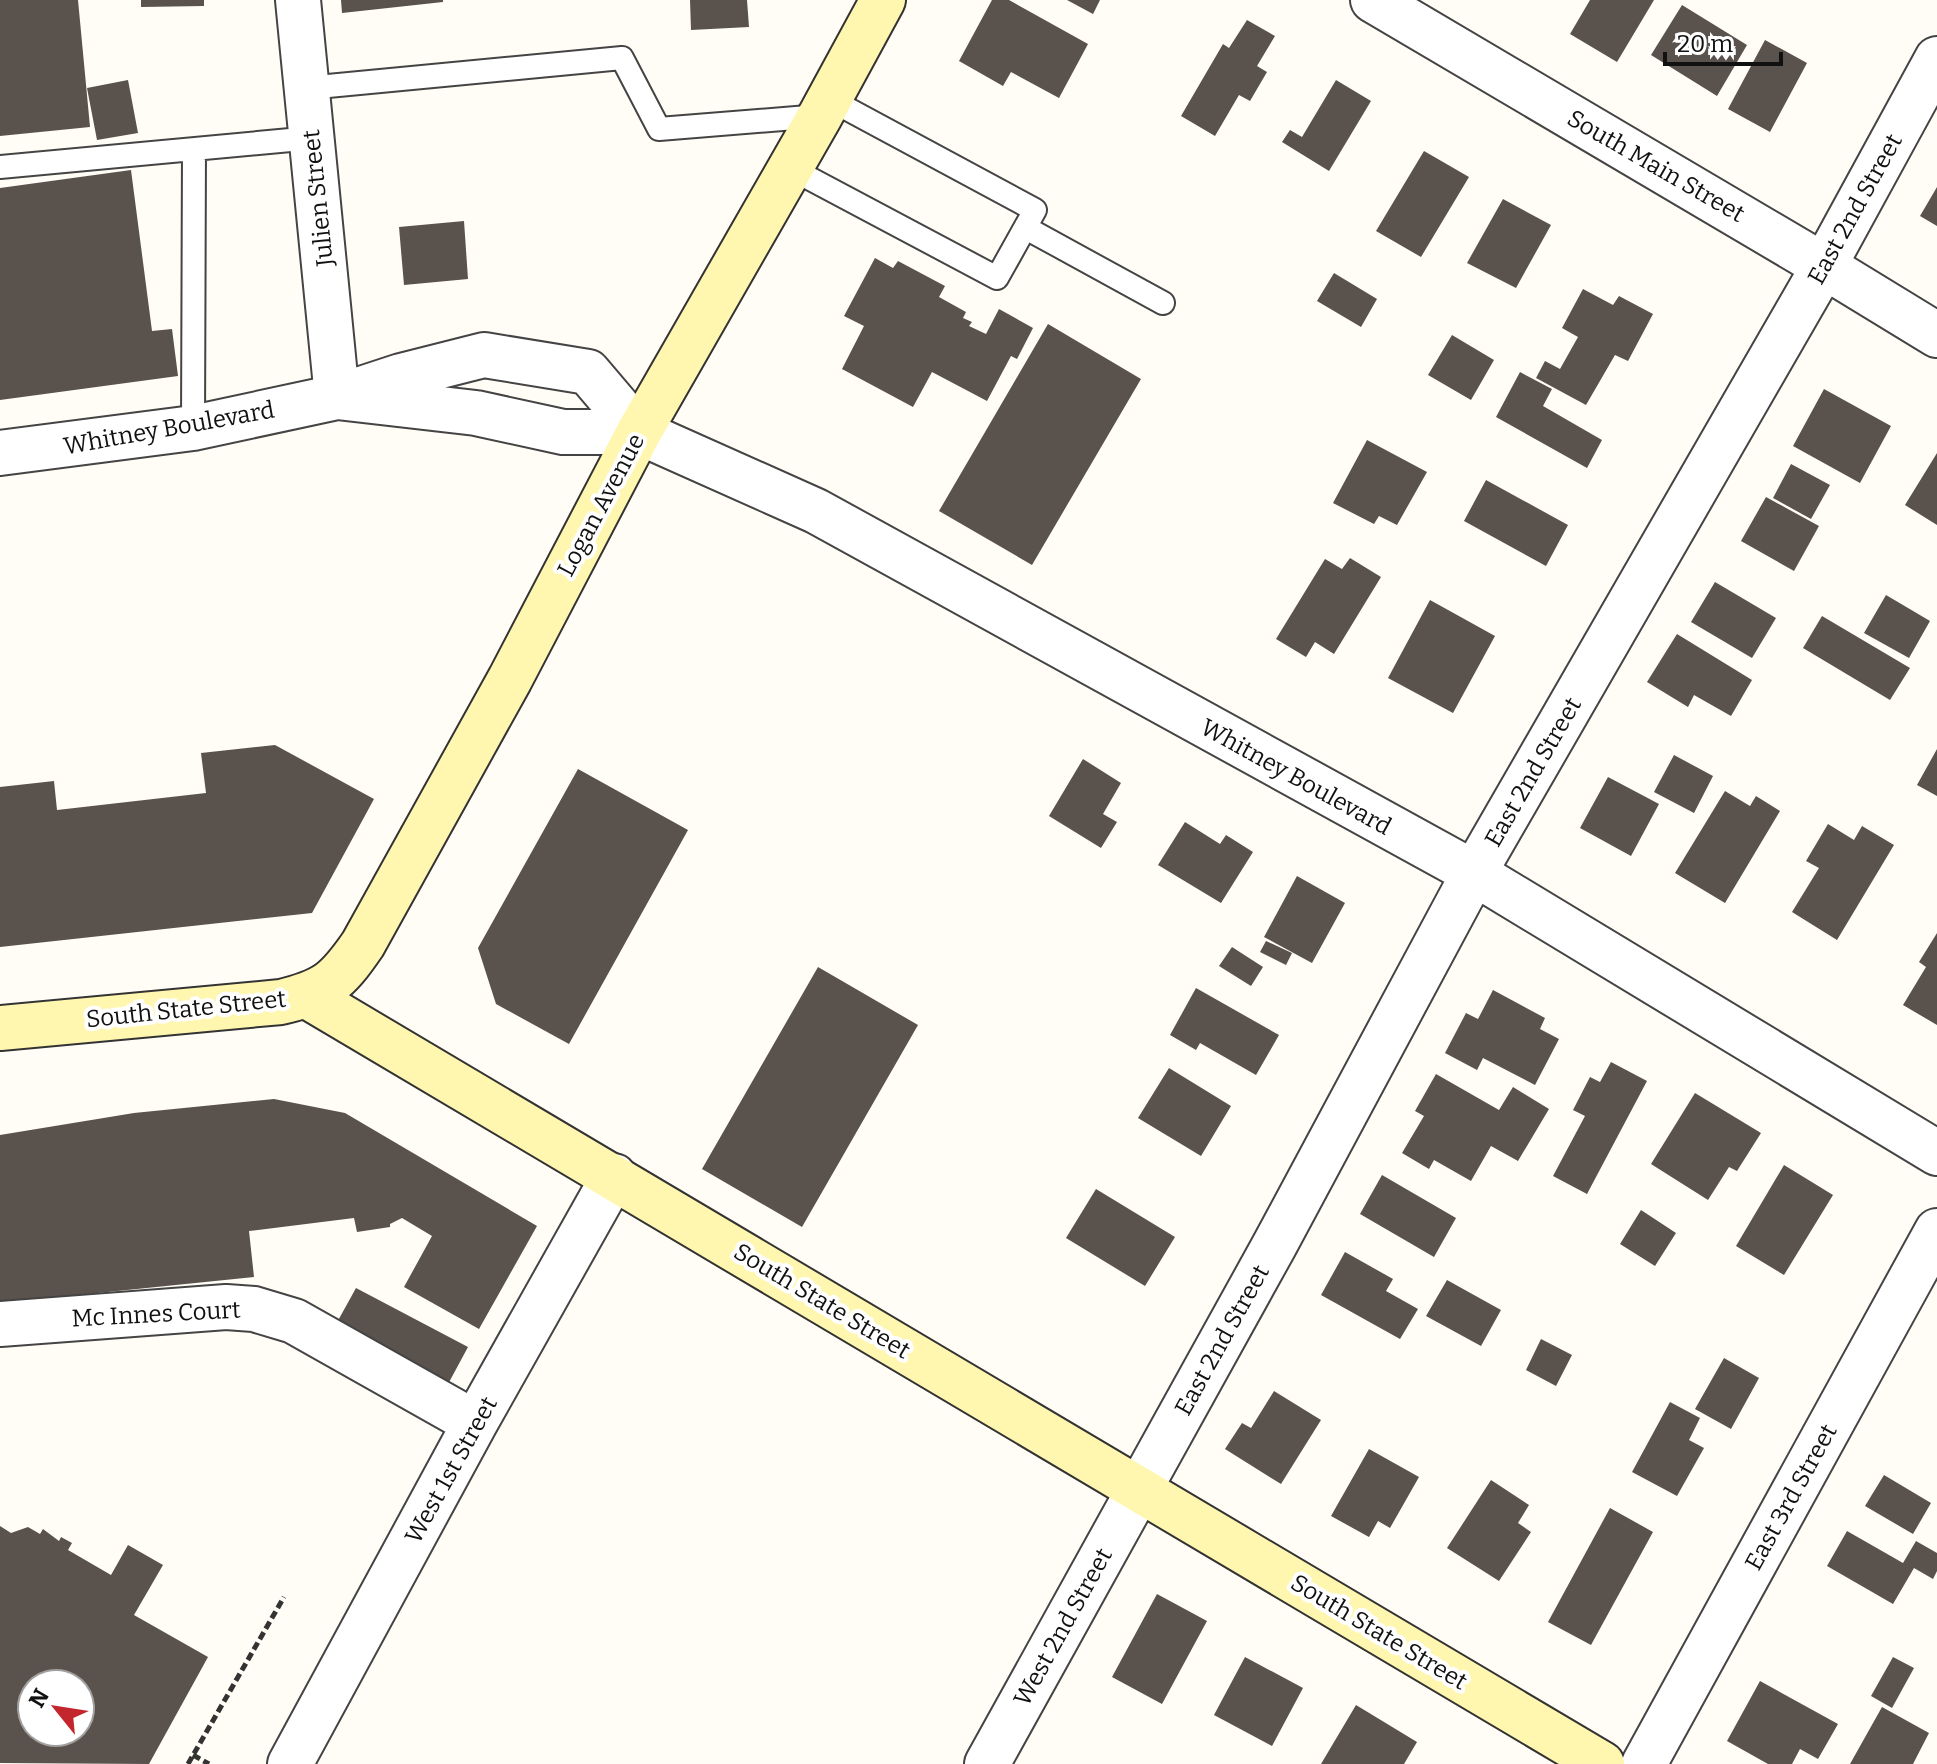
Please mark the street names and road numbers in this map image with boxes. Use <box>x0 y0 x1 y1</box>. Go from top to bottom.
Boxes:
street label: South Main Street <box>1562 104 1750 228</box>
street label: Julien Street <box>297 128 339 269</box>
street label: East 2nd Street <box>1802 129 1908 289</box>
street label: Whitney Boulevard <box>61 396 277 460</box>
street label: Logan Avenue <box>552 429 650 581</box>
street label: East 2nd Street <box>1479 692 1587 852</box>
street label: Whitney Boulevard <box>1196 713 1396 841</box>
street label: South State Street <box>85 985 288 1033</box>
street label: South State Street <box>729 1237 915 1365</box>
street label: East 2nd Street <box>1169 1260 1275 1420</box>
street label: Mc Innes Court <box>71 1296 241 1332</box>
street label: West 1st Street <box>399 1392 503 1548</box>
street label: East 3rd Street <box>1739 1419 1843 1575</box>
street label: West 2nd Street <box>1008 1543 1118 1711</box>
street label: South State Street <box>1286 1568 1472 1696</box>

